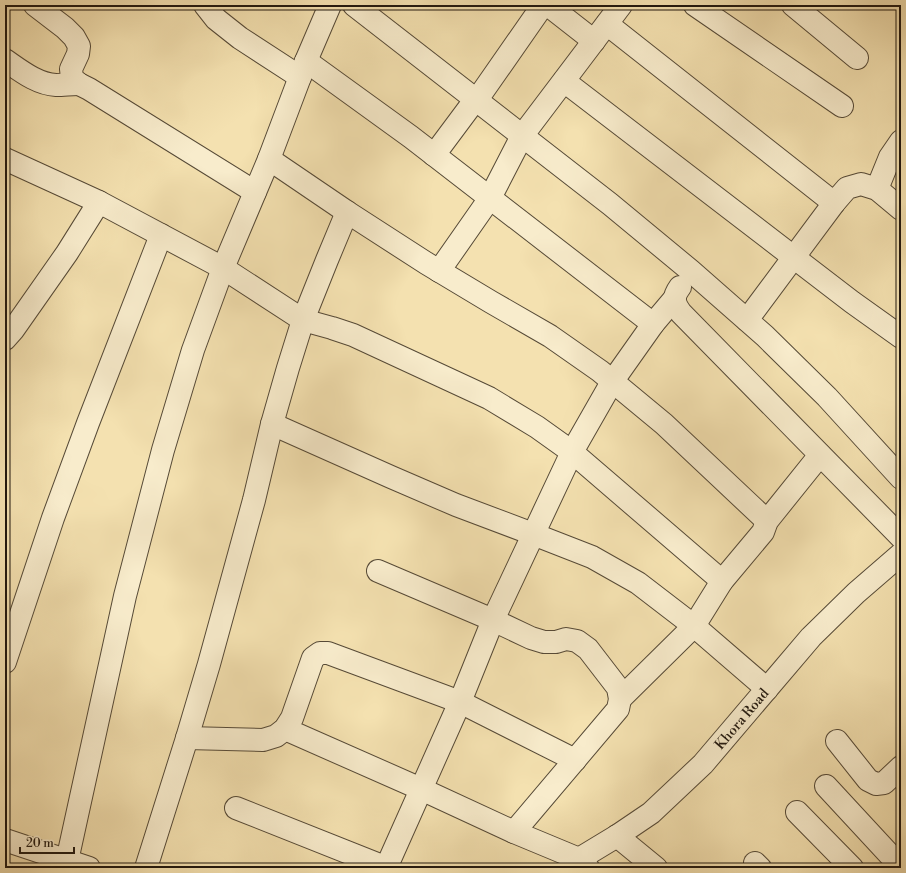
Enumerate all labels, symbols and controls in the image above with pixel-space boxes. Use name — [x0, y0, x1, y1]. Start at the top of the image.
street label: Khora Road — [711, 685, 773, 754]
scale bar — [20, 829, 74, 855]
text: 20 m — [26, 836, 54, 851]

